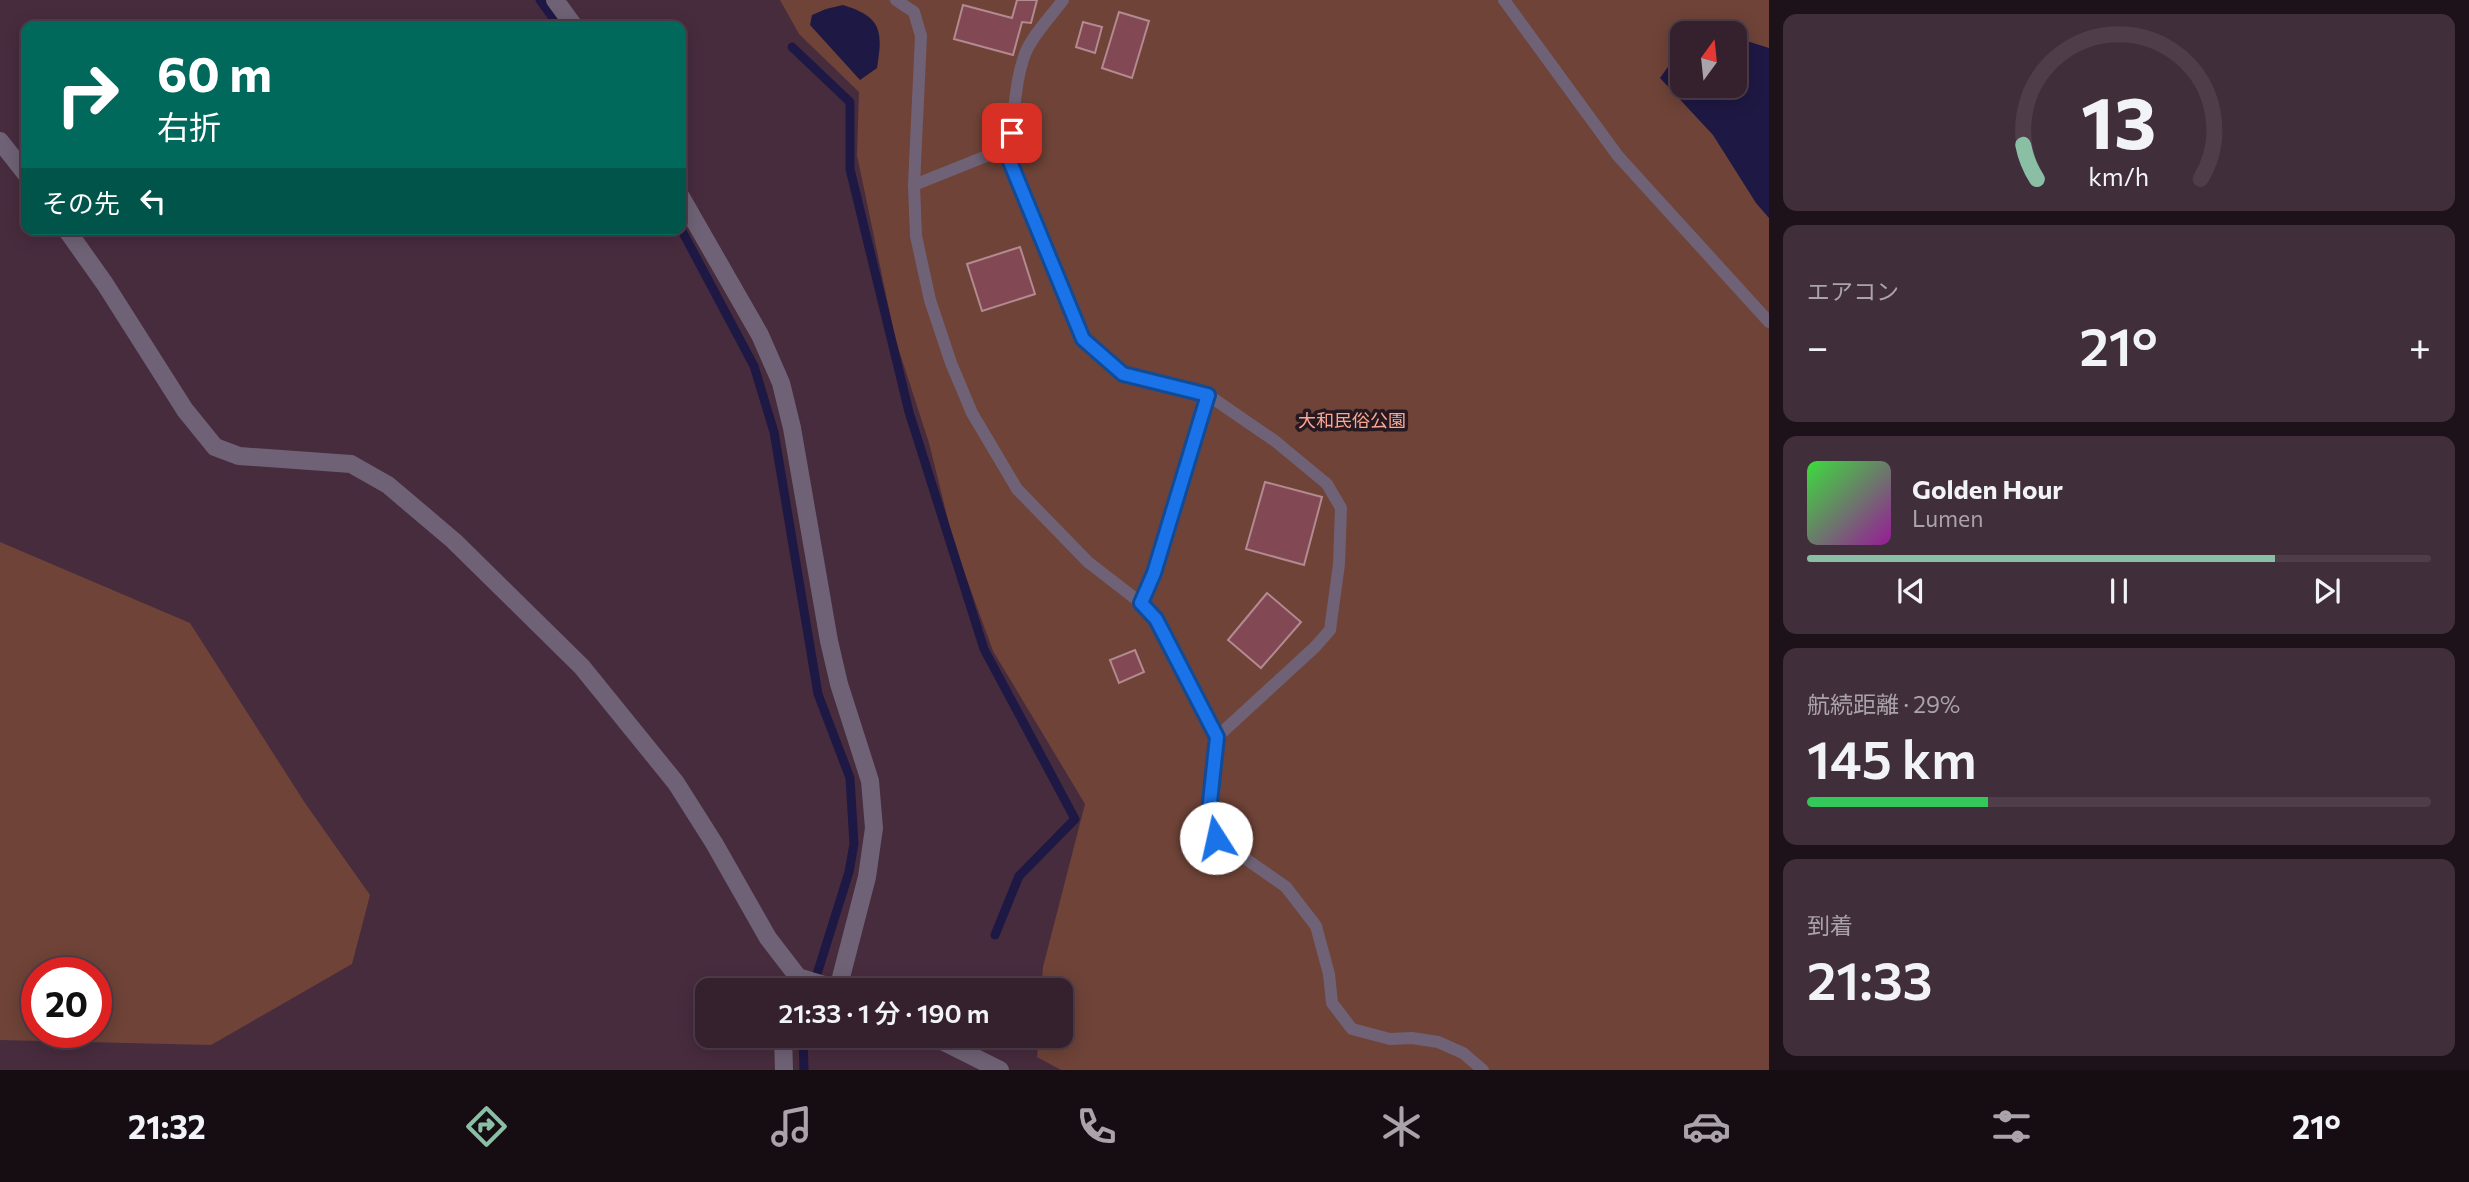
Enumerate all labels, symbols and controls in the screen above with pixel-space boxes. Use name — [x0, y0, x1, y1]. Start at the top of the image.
north arrow — [1670, 21, 1746, 98]
map controls — [1670, 21, 1747, 98]
text: 60 m — [157, 42, 272, 102]
icon: right — [42, 49, 133, 140]
text: 13 — [2081, 75, 2157, 164]
pin — [982, 103, 1042, 163]
text: 右折 — [157, 106, 221, 146]
icon: arrive — [993, 114, 1031, 152]
text: km/h — [2089, 160, 2149, 190]
icon: left — [134, 182, 172, 220]
text: その先 — [42, 187, 120, 218]
text: エアコン — [1807, 277, 1899, 305]
text: 21° — [2079, 313, 2158, 377]
text: − — [1807, 322, 1829, 369]
text: + — [2409, 322, 2431, 369]
park label: 大和民俗公園 — [1298, 409, 1406, 431]
text: Golden Hour — [1912, 473, 2063, 504]
text: Lumen — [1912, 504, 1983, 532]
icon: previous — [1892, 572, 1930, 610]
icon: pause — [2100, 572, 2138, 610]
icon: next — [2308, 572, 2346, 610]
text: 航続距離 · 29% — [1807, 690, 1960, 718]
text: 145 km — [1807, 726, 1977, 790]
position arrow — [1179, 801, 1253, 875]
text: 到着 — [1807, 911, 1853, 939]
text: 21:33 — [1807, 947, 1933, 1011]
speed limit sign: 20 — [21, 957, 112, 1048]
text: 21:33 · 1 分 · 190 m — [779, 997, 989, 1028]
icon: directions — [462, 1102, 511, 1151]
icon: music — [767, 1102, 816, 1151]
icon: phone — [1072, 1102, 1121, 1151]
icon: climate — [1377, 1102, 1426, 1151]
icon: car — [1682, 1102, 1731, 1151]
icon: filters — [1987, 1102, 2036, 1151]
text: 21:32 — [128, 1106, 206, 1146]
text: 21° — [2292, 1106, 2341, 1146]

